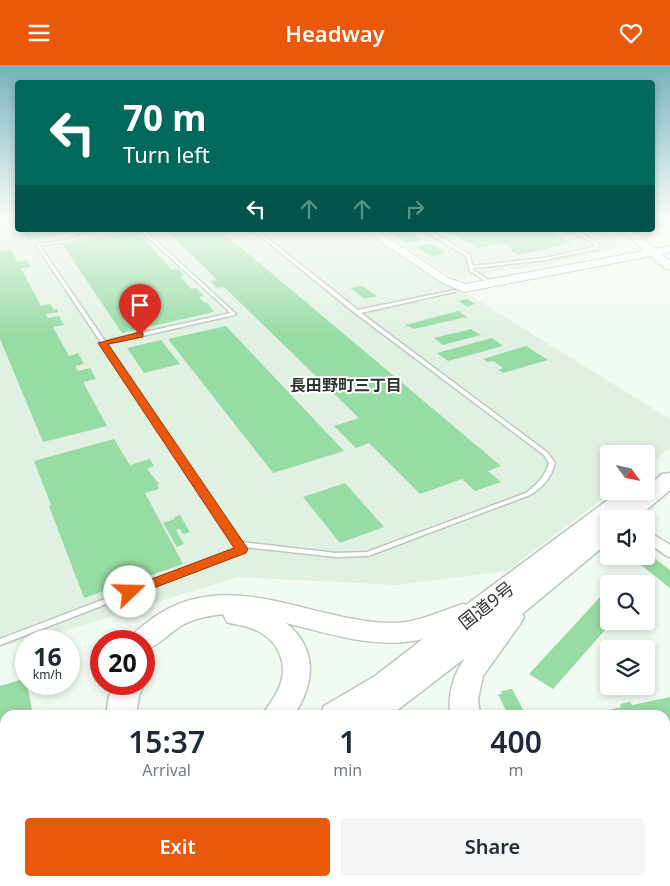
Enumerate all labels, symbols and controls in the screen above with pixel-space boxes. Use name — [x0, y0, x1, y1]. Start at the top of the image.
text: Headway — [285, 18, 385, 48]
icon: menu — [25, 19, 53, 47]
icon: heart — [617, 19, 645, 47]
text: 70 m — [123, 94, 206, 141]
icon: left — [40, 100, 105, 165]
text: Turn left — [123, 139, 210, 169]
icon: left — [242, 195, 270, 223]
icon: ahead — [295, 195, 323, 223]
icon: ahead — [348, 195, 376, 223]
icon: right — [401, 195, 429, 223]
pin — [119, 284, 161, 335]
icon: arrive — [126, 291, 154, 319]
district label: 長田野町三丁目 — [290, 374, 402, 396]
north arrow — [600, 445, 655, 500]
map controls — [600, 445, 655, 695]
button: sound — [600, 510, 655, 565]
position arrow — [103, 565, 155, 617]
button: search — [600, 575, 655, 630]
street label: 国道9号 — [453, 576, 519, 634]
speed limit sign: 20 — [90, 630, 155, 695]
text: 16 — [33, 639, 62, 673]
button: layers — [600, 640, 655, 695]
text: km/h — [33, 666, 62, 683]
text: 15:37 — [128, 721, 205, 762]
text: 1 — [339, 721, 356, 762]
text: 400 — [490, 721, 542, 762]
text: Arrival — [142, 759, 191, 781]
text: min — [333, 759, 362, 781]
text: m — [509, 759, 524, 781]
button: Exit — [25, 818, 330, 876]
button: Share — [340, 818, 645, 876]

